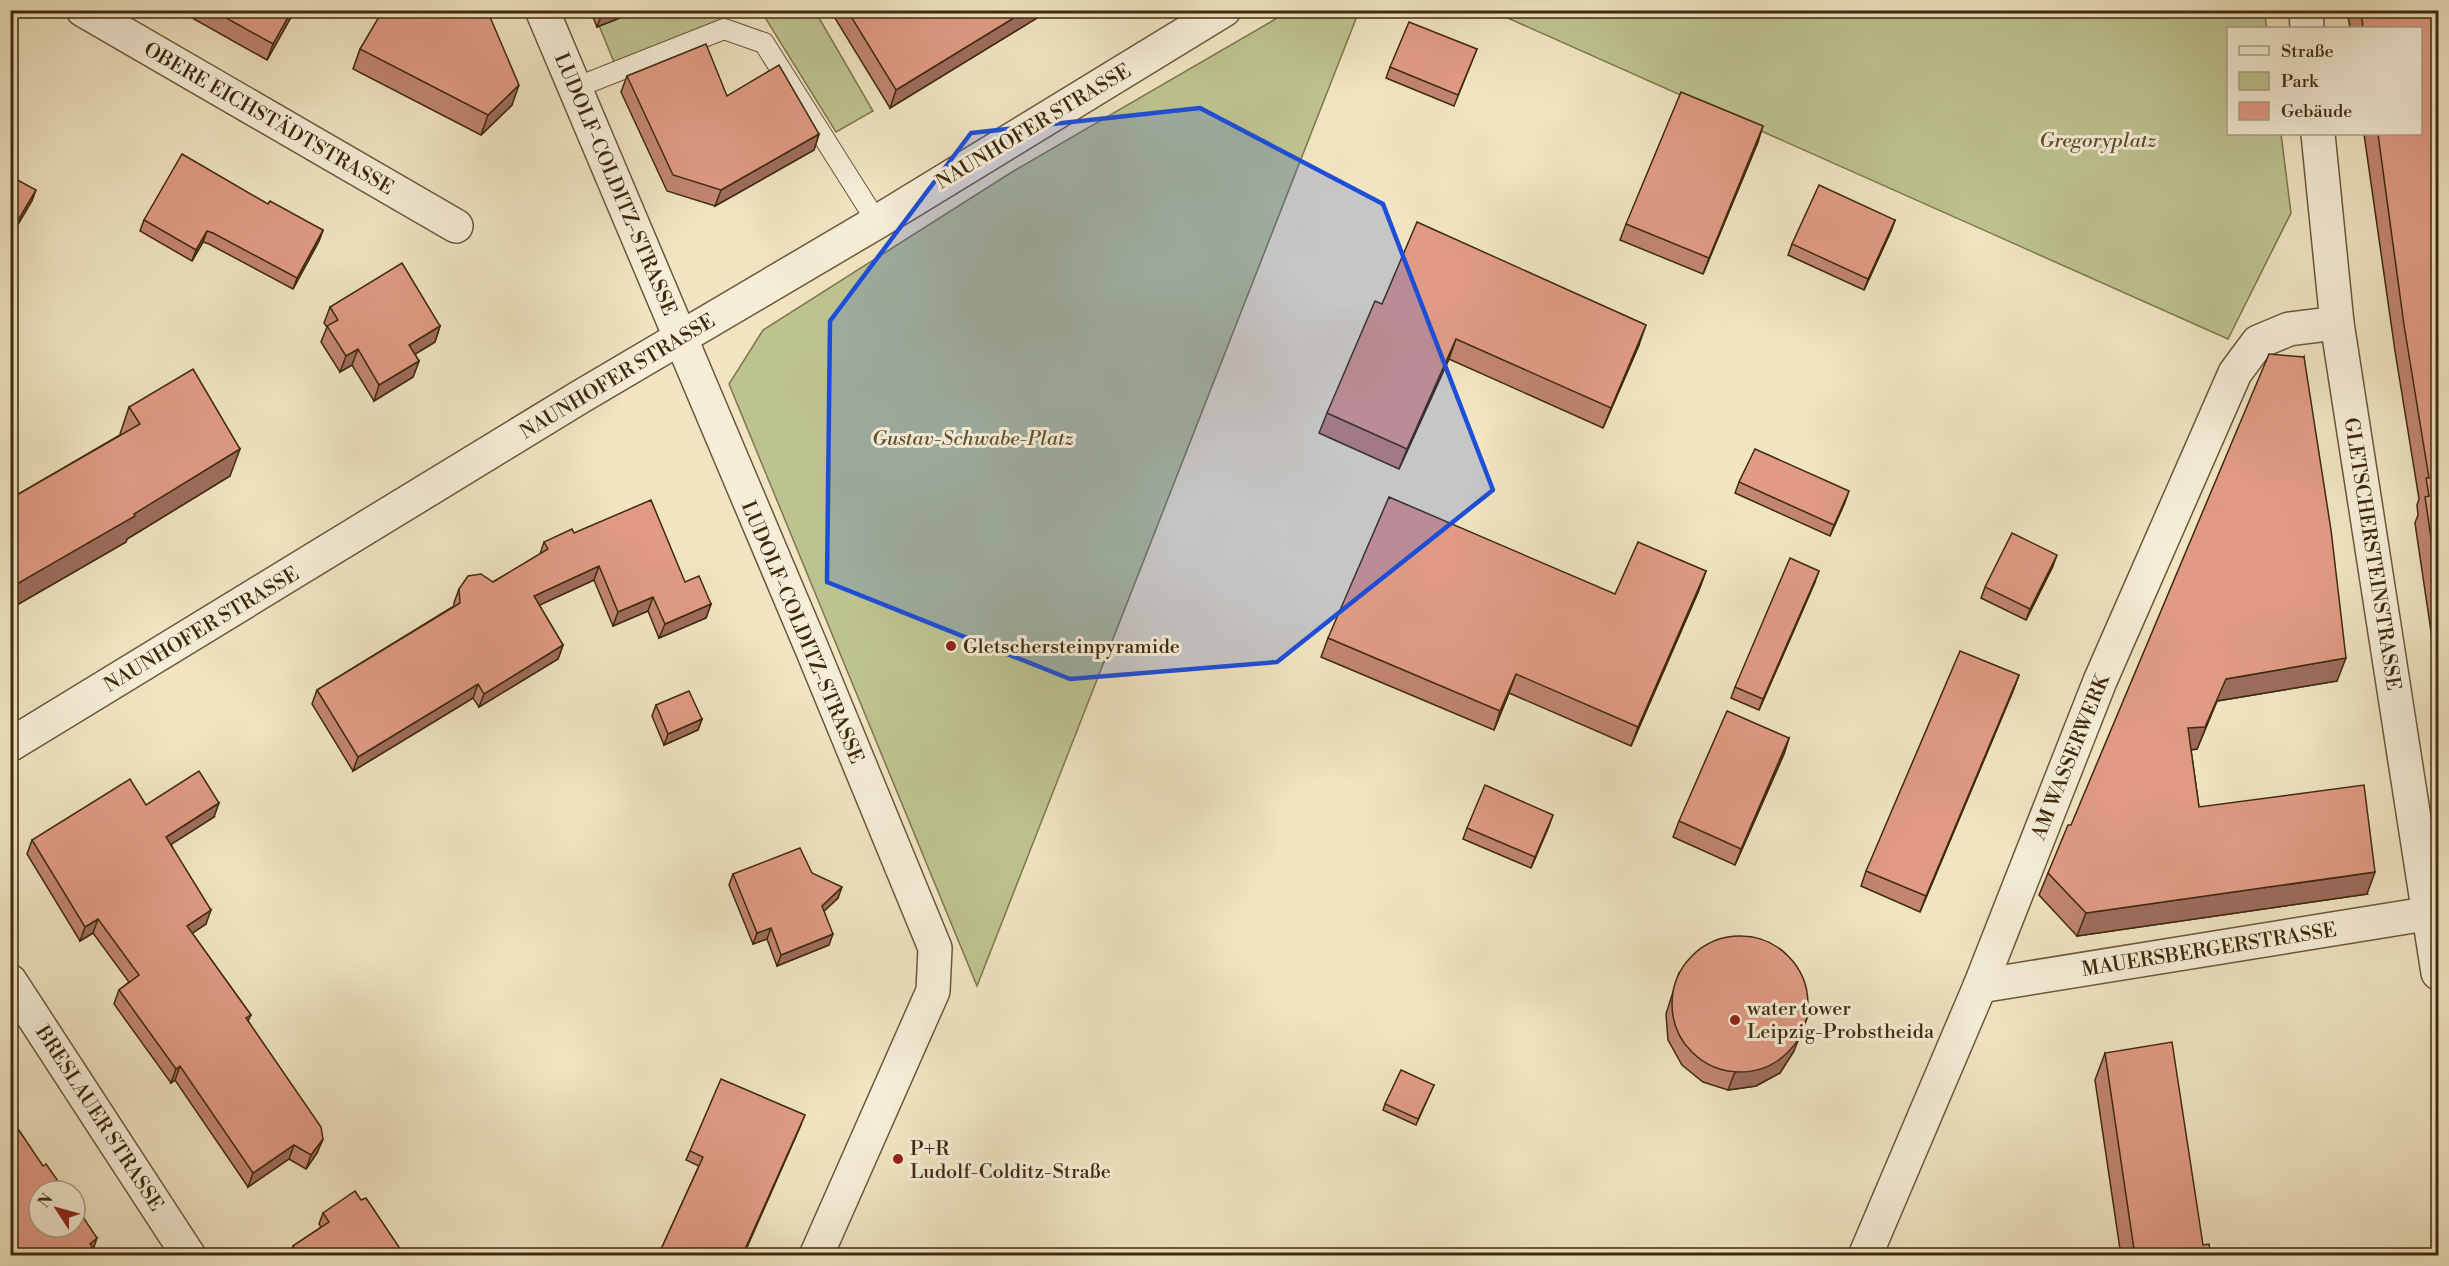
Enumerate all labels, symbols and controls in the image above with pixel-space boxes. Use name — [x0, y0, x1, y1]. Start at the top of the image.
legend — [2227, 27, 2422, 135]
street label: OBERE EICHSTÄDTSTRASSE — [139, 37, 398, 201]
text: Straße — [2281, 40, 2334, 63]
street label: LUDOLF-COLDITZ-STRASSE — [548, 49, 681, 320]
street label: NAUNHOFER STRASSE — [932, 59, 1136, 195]
text: Park — [2281, 70, 2320, 93]
text: Gebäude — [2281, 100, 2352, 123]
park label: Gregoryplatz — [2039, 129, 2157, 154]
street label: NAUNHOFER STRASSE — [516, 309, 720, 445]
street label: GLETSCHERSTEINSTRASSE — [2338, 416, 2405, 692]
park label: Gustav-Schwabe-Platz — [872, 427, 1074, 452]
street label: LUDOLF-COLDITZ-STRASSE — [735, 497, 868, 768]
street label: NAUNHOFER STRASSE — [100, 562, 304, 698]
place label: Gletschersteinpyramide — [963, 635, 1180, 660]
marker: Gletschersteinpyramide — [944, 639, 958, 653]
street label: AM WASSERWERK — [2026, 670, 2116, 845]
street label: MAUERSBERGERSTRASSE — [2080, 918, 2338, 983]
place label: water tower Leipzig-Probstheida — [1746, 997, 1935, 1045]
marker: water tower Leipzig-Probstheida — [1728, 1013, 1742, 1027]
street label: BRESLAUER STRASSE — [29, 1021, 168, 1216]
place label: P+R Ludolf-Colditz-Straße — [910, 1137, 1111, 1185]
marker: P+R Ludolf-Colditz-Straße — [891, 1152, 905, 1166]
north arrow — [27, 1179, 87, 1239]
text: N — [34, 1189, 58, 1212]

